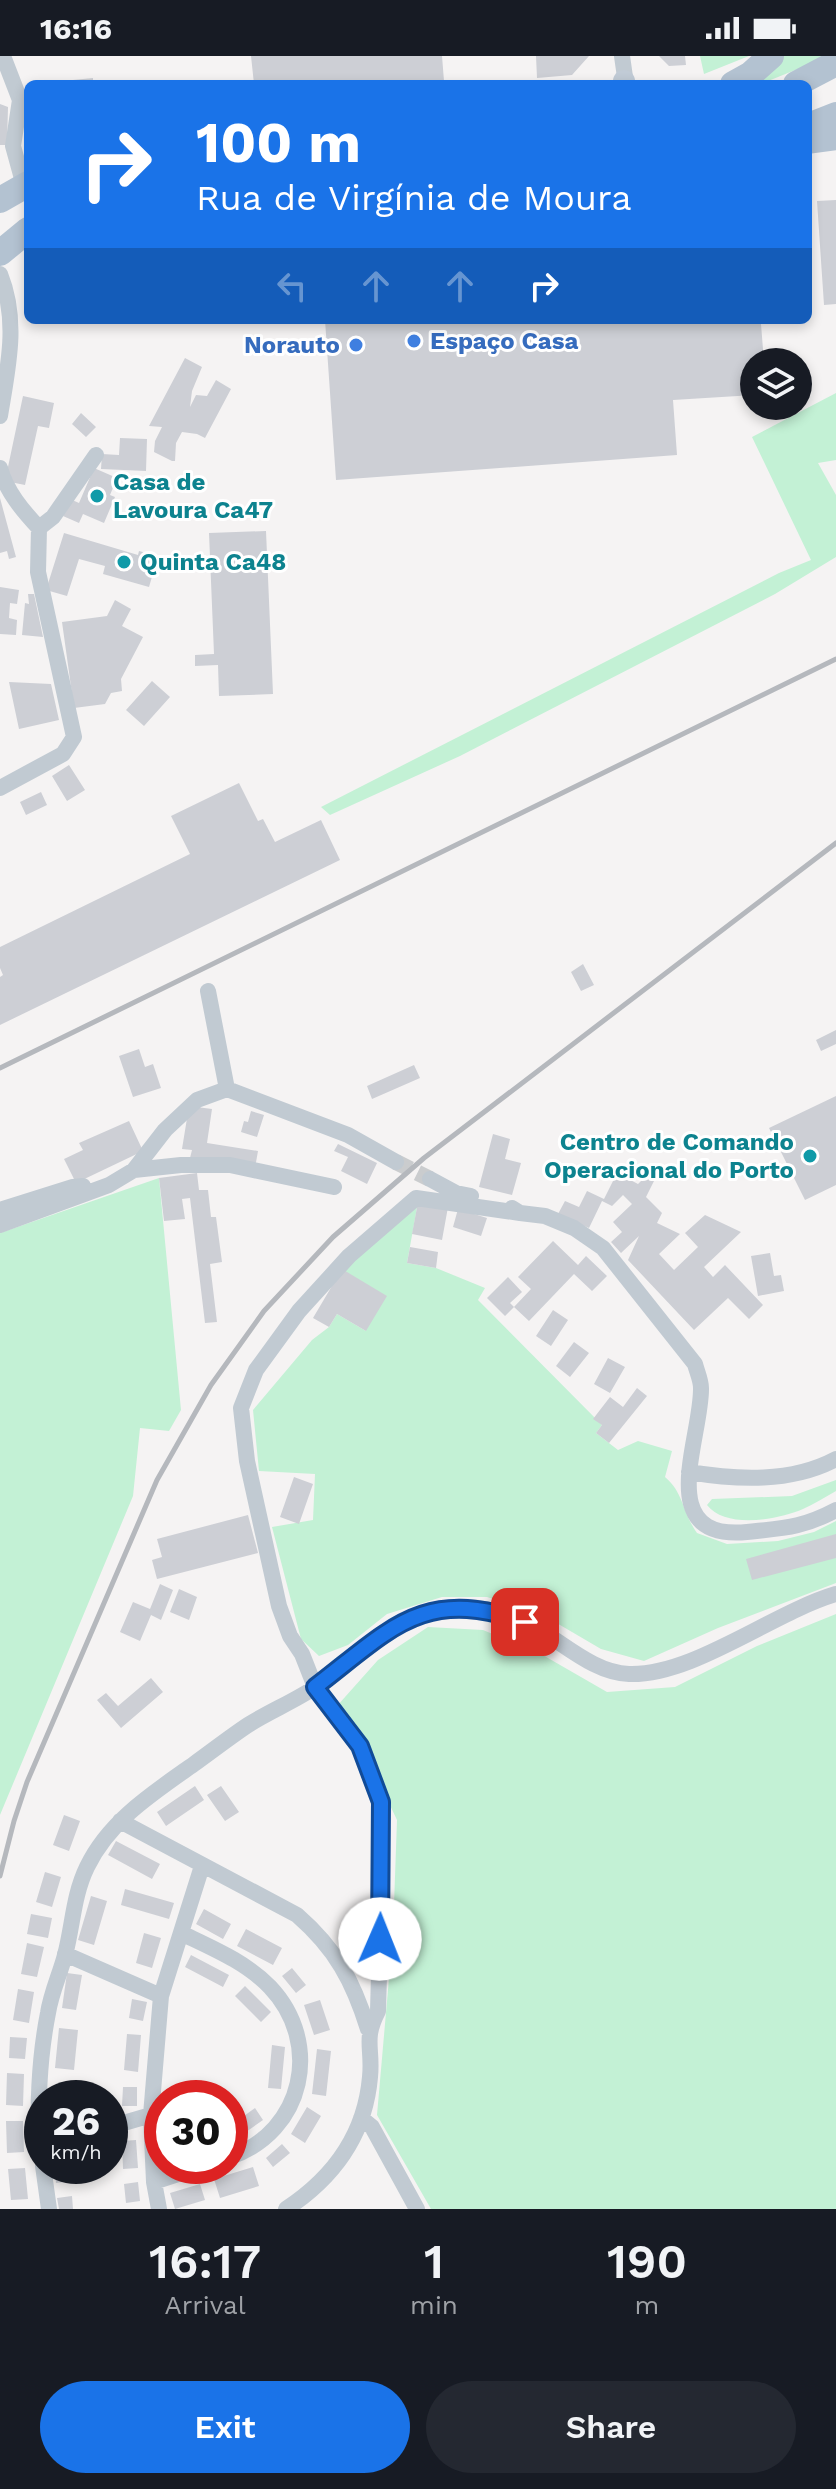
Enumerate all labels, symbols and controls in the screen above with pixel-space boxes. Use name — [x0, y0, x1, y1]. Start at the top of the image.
text: 16:16 — [40, 11, 112, 46]
text: 100 m — [196, 110, 361, 176]
icon: right — [64, 112, 168, 216]
text: Rua de Virgínia de Moura — [196, 177, 632, 219]
icon: left — [270, 264, 314, 308]
icon: ahead — [354, 264, 398, 308]
icon: ahead — [438, 264, 482, 308]
icon: right — [522, 264, 566, 308]
place label: Espaço Casa — [430, 327, 579, 355]
place label: Norauto — [244, 331, 340, 359]
marker: Espaço Casa — [405, 332, 423, 350]
marker: Norauto — [347, 336, 365, 354]
map controls — [740, 348, 812, 420]
button: layers — [740, 348, 812, 420]
place label: Casa de Lavoura Ca47 — [113, 468, 273, 524]
marker: Casa de Lavoura Ca47 — [88, 487, 106, 505]
place label: Quinta Ca48 — [140, 548, 286, 576]
marker: Quinta Ca48 — [115, 553, 133, 571]
place label: Centro de Comando Operacional do Porto — [544, 1128, 794, 1184]
marker: Centro de Comando Operacional do Porto — [801, 1147, 819, 1165]
pin — [491, 1588, 559, 1656]
icon: arrive — [503, 1600, 547, 1644]
position arrow — [338, 1897, 422, 1981]
speed limit sign: 30 — [144, 2080, 248, 2184]
text: 26 — [52, 2098, 100, 2145]
text: km/h — [50, 2140, 102, 2164]
text: 16:17 — [149, 2233, 261, 2290]
text: 1 — [424, 2233, 444, 2290]
text: 190 — [607, 2233, 687, 2290]
text: Arrival — [164, 2290, 246, 2320]
text: min — [410, 2290, 458, 2320]
text: m — [635, 2290, 659, 2320]
button: Exit — [40, 2381, 410, 2473]
button: Share — [426, 2381, 796, 2473]

